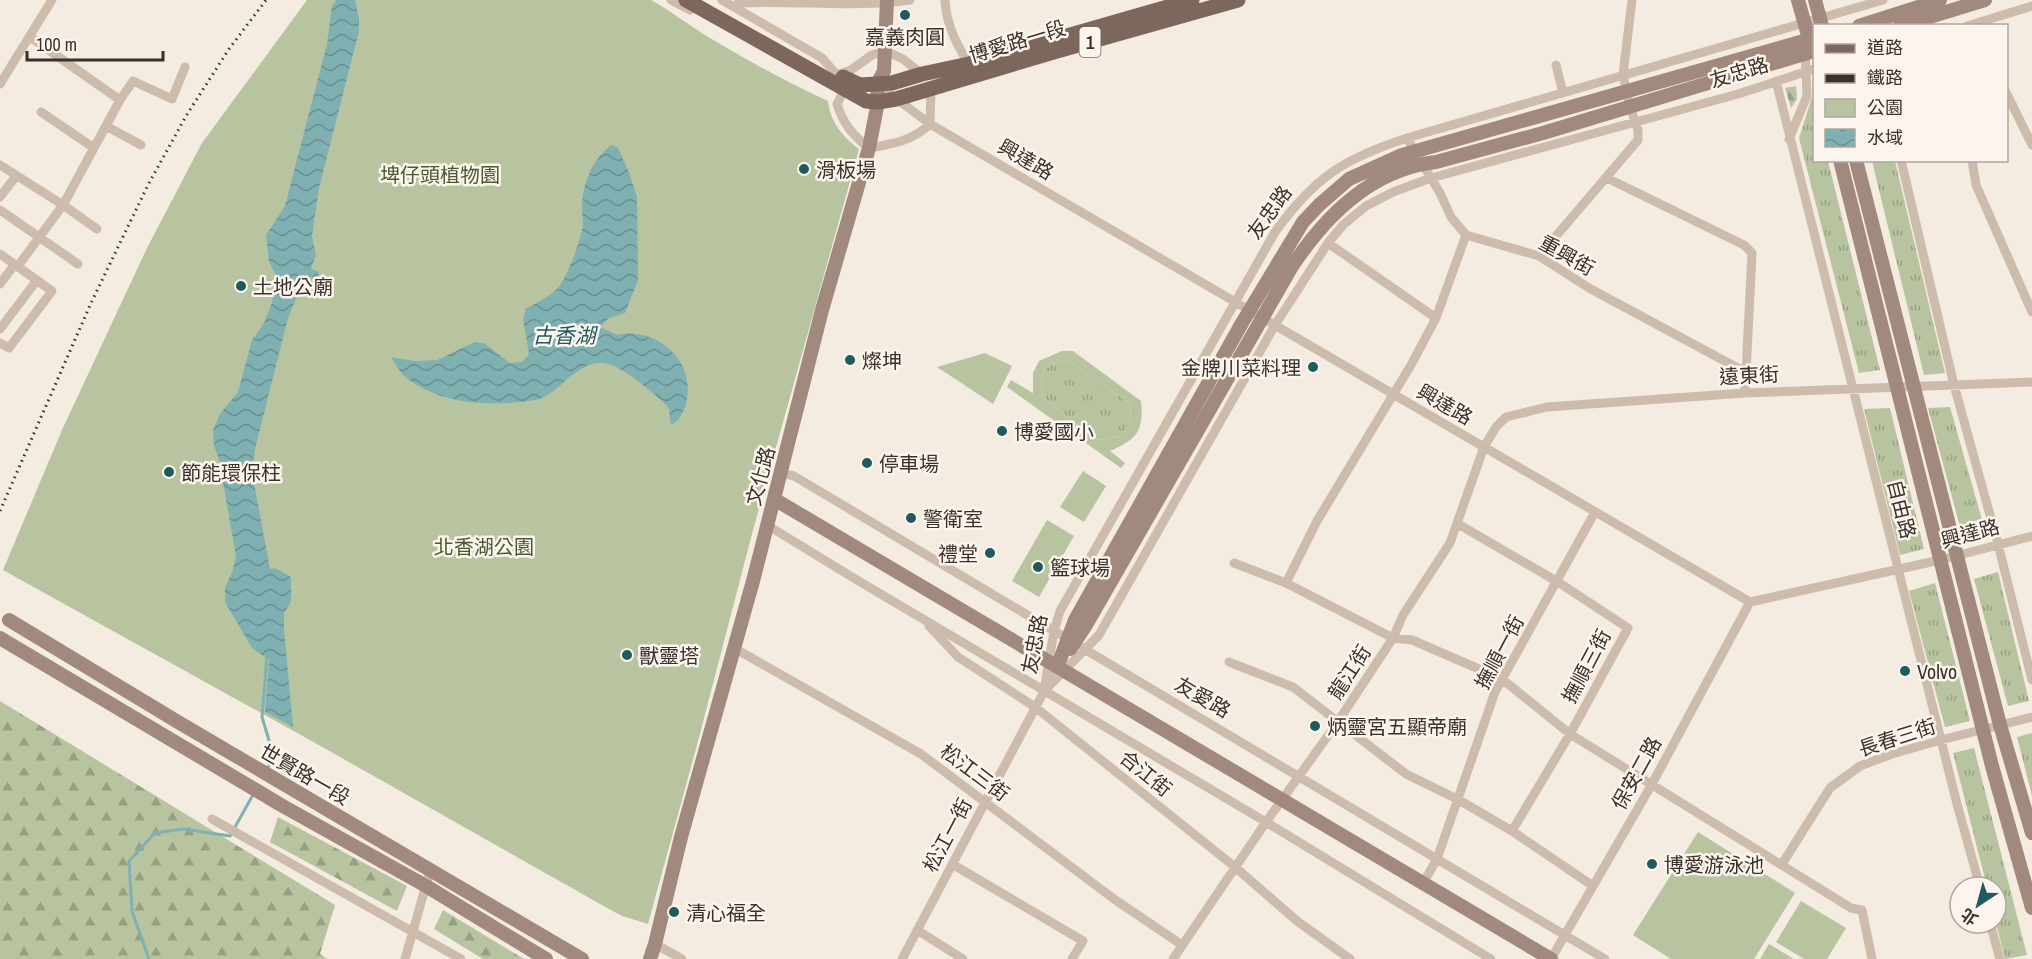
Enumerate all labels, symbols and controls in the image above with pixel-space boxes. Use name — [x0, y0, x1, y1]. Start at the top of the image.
marker: 嘉義肉圓 — [898, 8, 912, 22]
street label: 博愛路一段 — [965, 13, 1069, 69]
place label: 嘉義肉圓 — [865, 23, 945, 50]
scale bar — [27, 24, 164, 62]
legend — [1813, 24, 2008, 162]
road number: 1 — [1080, 27, 1100, 57]
text: 100 m — [36, 32, 77, 57]
text: 道路 — [1867, 35, 1903, 60]
street label: 友忠路 — [1706, 50, 1772, 94]
text: 鐵路 — [1867, 65, 1903, 90]
text: 公園 — [1867, 95, 1903, 120]
text: 水域 — [1867, 125, 1903, 150]
street label: 興達路 — [993, 132, 1059, 186]
place label: 滑板場 — [816, 156, 876, 183]
park label: 埤仔頭植物園 — [380, 161, 500, 188]
marker: 滑板場 — [797, 162, 811, 176]
street label: 友忠路 — [1240, 180, 1298, 244]
street label: 重興街 — [1534, 229, 1600, 281]
place label: 土地公廟 — [253, 273, 333, 300]
marker: 土地公廟 — [234, 279, 248, 293]
water label: 古香湖 — [533, 321, 598, 350]
place label: 燦坤 — [862, 347, 902, 374]
marker: 燦坤 — [843, 353, 857, 367]
place label: 金牌川菜料理 — [1181, 354, 1301, 381]
marker: 金牌川菜料理 — [1306, 360, 1320, 374]
street label: 遠東街 — [1718, 360, 1780, 390]
street label: 興達路 — [1412, 377, 1478, 431]
place label: 博愛國小 — [1014, 418, 1094, 445]
marker: 博愛國小 — [995, 424, 1009, 438]
street label: 文化路 — [739, 444, 781, 508]
place label: 停車場 — [879, 450, 939, 477]
marker: 停車場 — [860, 456, 874, 470]
place label: 節能環保柱 — [181, 459, 281, 486]
marker: 節能環保柱 — [162, 465, 176, 479]
street label: 自由路 — [1882, 477, 1922, 541]
place label: 警衛室 — [923, 505, 983, 532]
marker: 警衛室 — [904, 511, 918, 525]
street label: 興達路 — [1938, 512, 2002, 554]
park label: 北香湖公園 — [434, 533, 534, 560]
place label: 禮堂 — [938, 540, 978, 567]
marker: 禮堂 — [983, 546, 997, 560]
place label: 籃球場 — [1050, 554, 1110, 581]
marker: 籃球場 — [1031, 560, 1045, 574]
street label: 撫順一街 — [1468, 610, 1530, 694]
street label: 友忠路 — [1015, 612, 1053, 676]
street label: 撫順三街 — [1555, 624, 1617, 708]
street label: 龍江街 — [1321, 639, 1377, 705]
place label: 獸靈塔 — [639, 642, 699, 669]
marker: 獸靈塔 — [620, 648, 634, 662]
place label: Volvo — [1917, 658, 1957, 685]
marker: Volvo — [1898, 664, 1912, 678]
street label: 友愛路 — [1170, 670, 1236, 724]
street label: 長春三街 — [1855, 712, 1939, 762]
place label: 炳靈宮五顯帝廟 — [1327, 713, 1467, 740]
marker: 炳靈宮五顯帝廟 — [1308, 719, 1322, 733]
street label: 保安二路 — [1605, 731, 1667, 815]
street label: 世賢路一段 — [255, 737, 355, 811]
street label: 松江三街 — [935, 737, 1015, 807]
street label: 合江街 — [1114, 744, 1178, 802]
street label: 松江一街 — [916, 793, 978, 877]
place label: 博愛游泳池 — [1664, 851, 1764, 878]
marker: 博愛游泳池 — [1645, 857, 1659, 871]
north arrow — [1948, 875, 2008, 935]
place label: 清心福全 — [686, 899, 766, 926]
text: 北 — [1956, 904, 1982, 931]
marker: 清心福全 — [667, 905, 681, 919]

